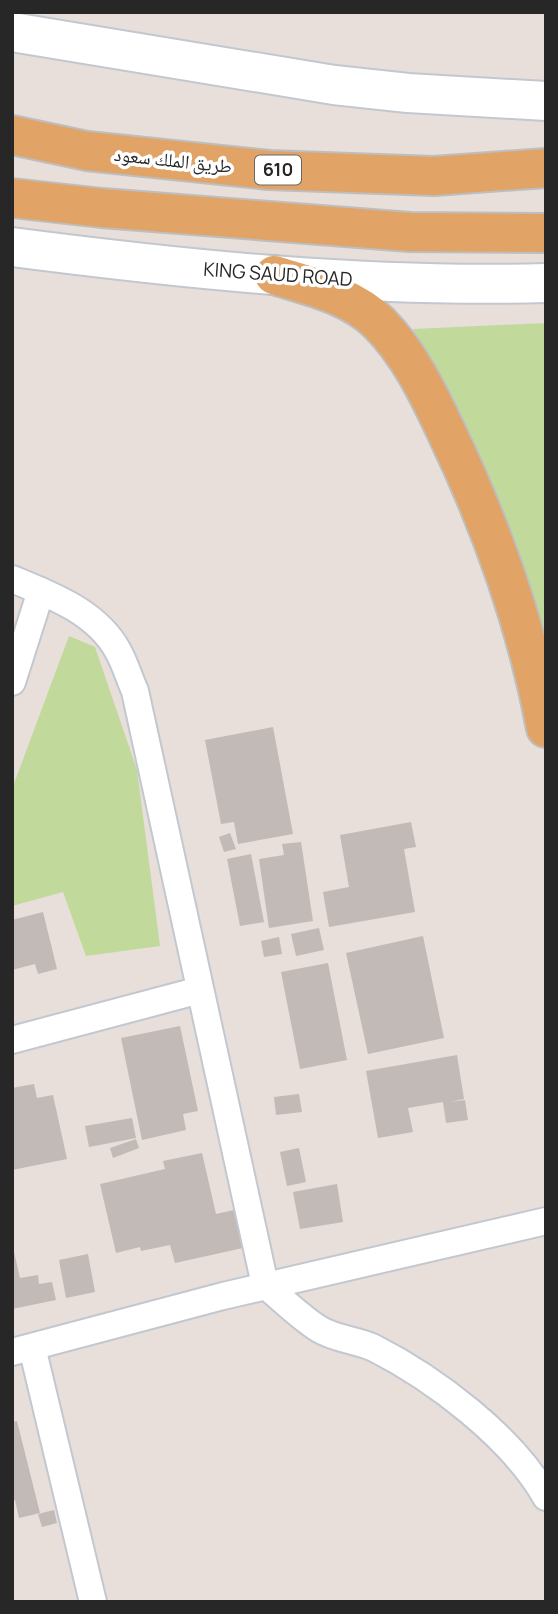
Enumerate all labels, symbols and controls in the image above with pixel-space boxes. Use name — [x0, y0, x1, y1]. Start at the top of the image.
street label: طريق الملك سعود — [113, 141, 233, 179]
road number: 610 — [255, 155, 301, 184]
street label: KING SAUD ROAD — [203, 256, 353, 292]

